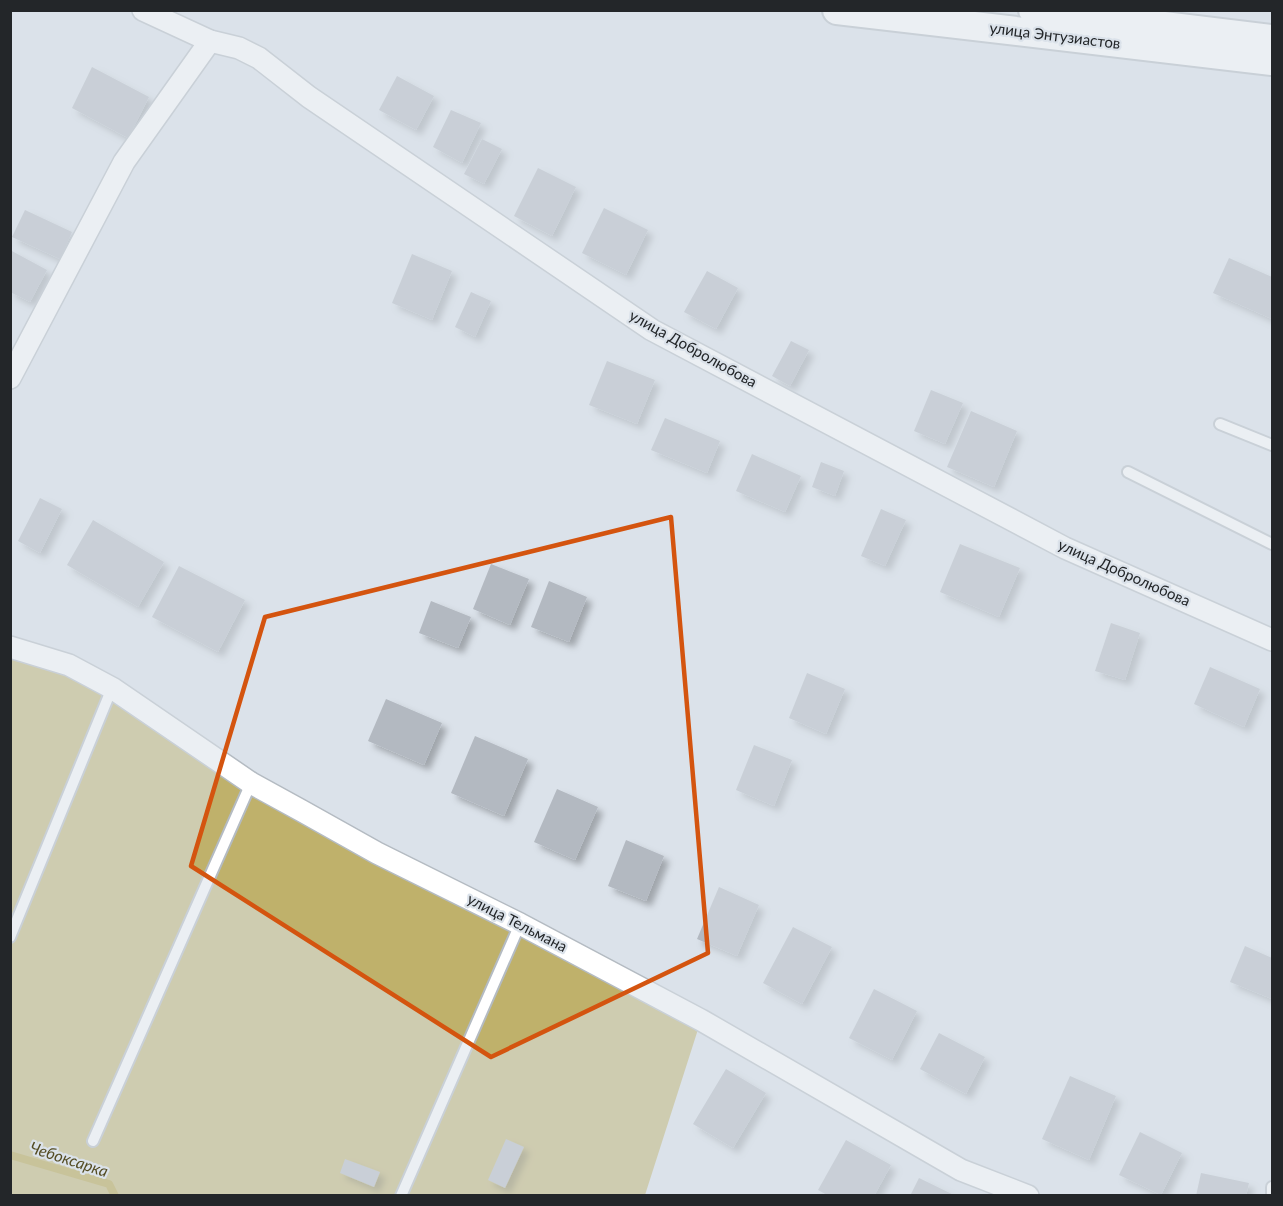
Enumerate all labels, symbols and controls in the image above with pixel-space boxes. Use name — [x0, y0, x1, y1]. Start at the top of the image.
street label: улица Энтузиастов — [989, 18, 1122, 52]
street label: улица Добролюбова — [627, 306, 760, 391]
street label: улица Добролюбова — [1056, 535, 1193, 609]
street label: улица Тельмана — [465, 889, 570, 955]
water label: Чебоксарка — [28, 1137, 111, 1180]

